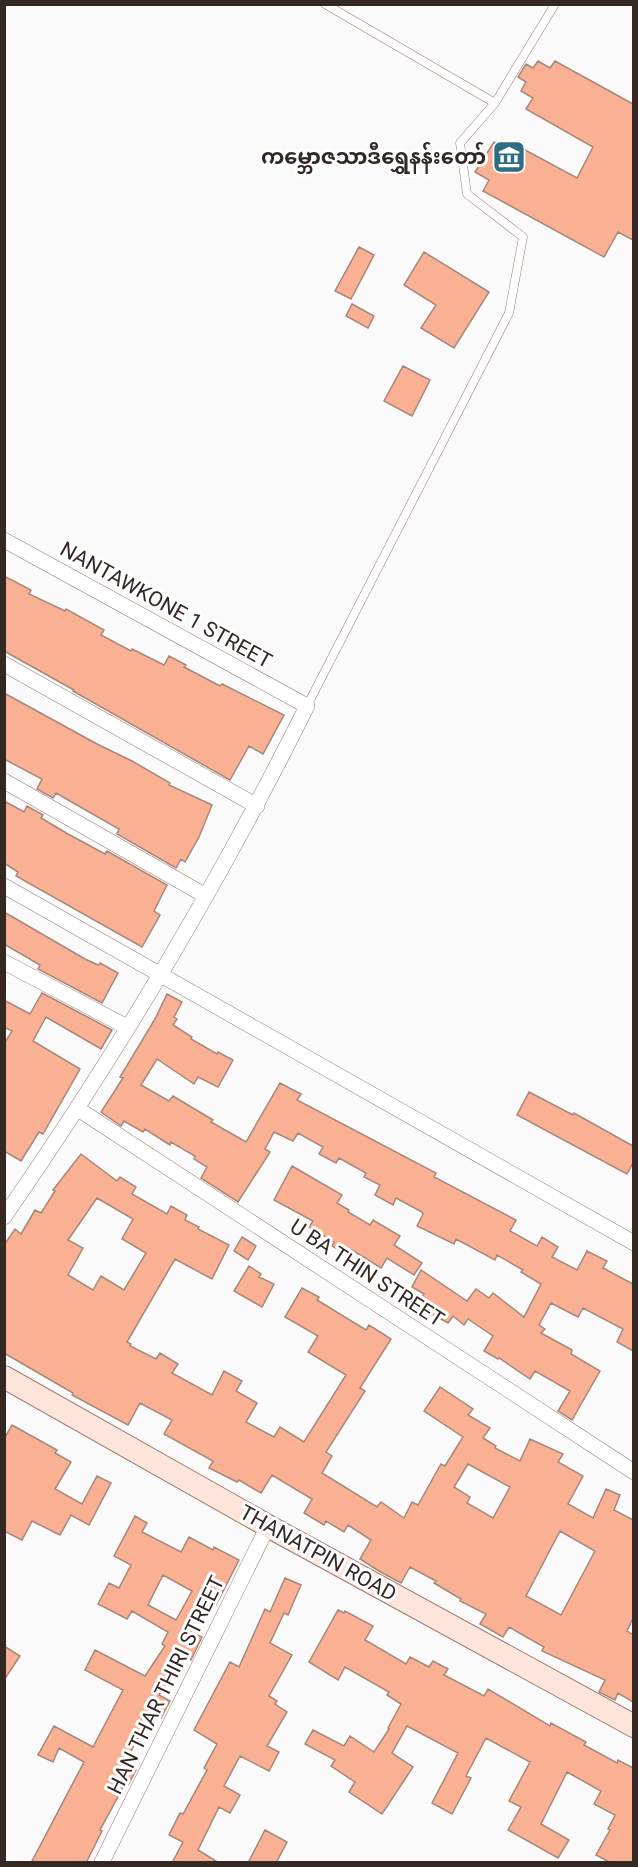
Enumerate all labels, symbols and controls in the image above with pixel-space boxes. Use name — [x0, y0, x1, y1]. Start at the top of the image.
museum icon: ကမ္ဘောဇသာဒီရွှေနန်းတော် — [491, 139, 527, 175]
place label: ကမ္ဘောဇသာဒီရွှေနန်းတော် — [261, 141, 486, 174]
street label: NANTAWKONE 1 STREET — [56, 537, 276, 673]
street label: U BA THIN STREET — [286, 1214, 449, 1332]
street label: THANATPIN ROAD — [236, 1500, 400, 1606]
street label: HAN THAR THIRI STREET — [103, 1572, 229, 1798]

